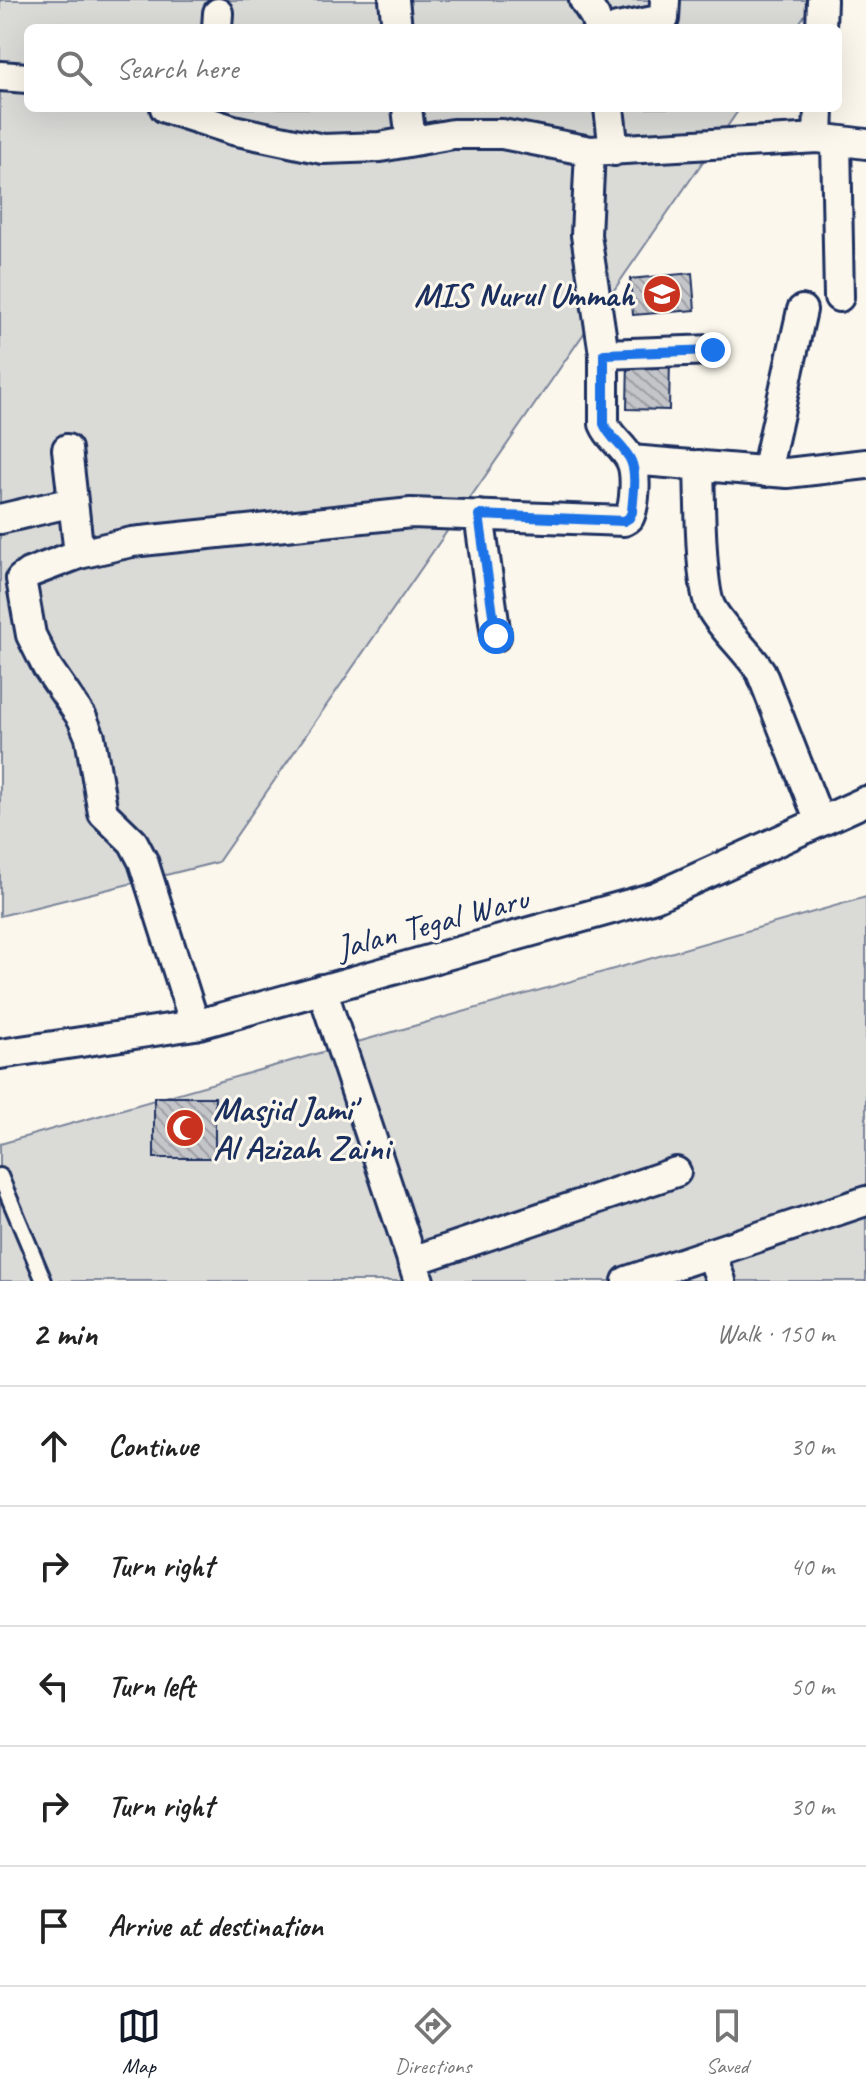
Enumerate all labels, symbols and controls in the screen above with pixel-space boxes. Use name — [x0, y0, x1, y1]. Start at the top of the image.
search box — [24, 24, 842, 112]
icon: search — [52, 46, 96, 90]
text: Search here — [116, 49, 238, 87]
place label: MIS Nurul Ummah — [414, 273, 635, 316]
school or university icon: MIS Nurul Ummah — [641, 273, 683, 315]
route end — [695, 332, 731, 368]
route start — [478, 618, 514, 654]
street label: Jalan Tegal Waru — [330, 876, 535, 969]
place label: Masjid Jami' Al Azizah Zaini — [213, 1087, 394, 1169]
mosque icon: Masjid Jami' Al Azizah Zaini — [164, 1107, 206, 1149]
text: 2 min — [32, 1312, 97, 1355]
text: Walk · 150 m — [717, 1317, 834, 1350]
icon: ahead — [32, 1424, 76, 1468]
text: Continue — [108, 1427, 198, 1465]
text: 30 m — [790, 1430, 834, 1463]
icon: right — [32, 1544, 76, 1588]
text: Turn right — [108, 1547, 213, 1585]
text: 40 m — [790, 1550, 834, 1583]
icon: left — [32, 1664, 76, 1708]
text: Turn left — [108, 1667, 195, 1705]
text: 50 m — [790, 1670, 834, 1703]
icon: right — [32, 1784, 76, 1828]
text: Turn right — [108, 1787, 213, 1825]
text: 30 m — [790, 1790, 834, 1823]
icon: arrive — [32, 1904, 76, 1948]
text: Arrive at destination — [108, 1907, 323, 1945]
tab: Map — [117, 2004, 161, 2080]
tab: Directions — [395, 2004, 471, 2080]
tab: Saved — [705, 2004, 749, 2080]

